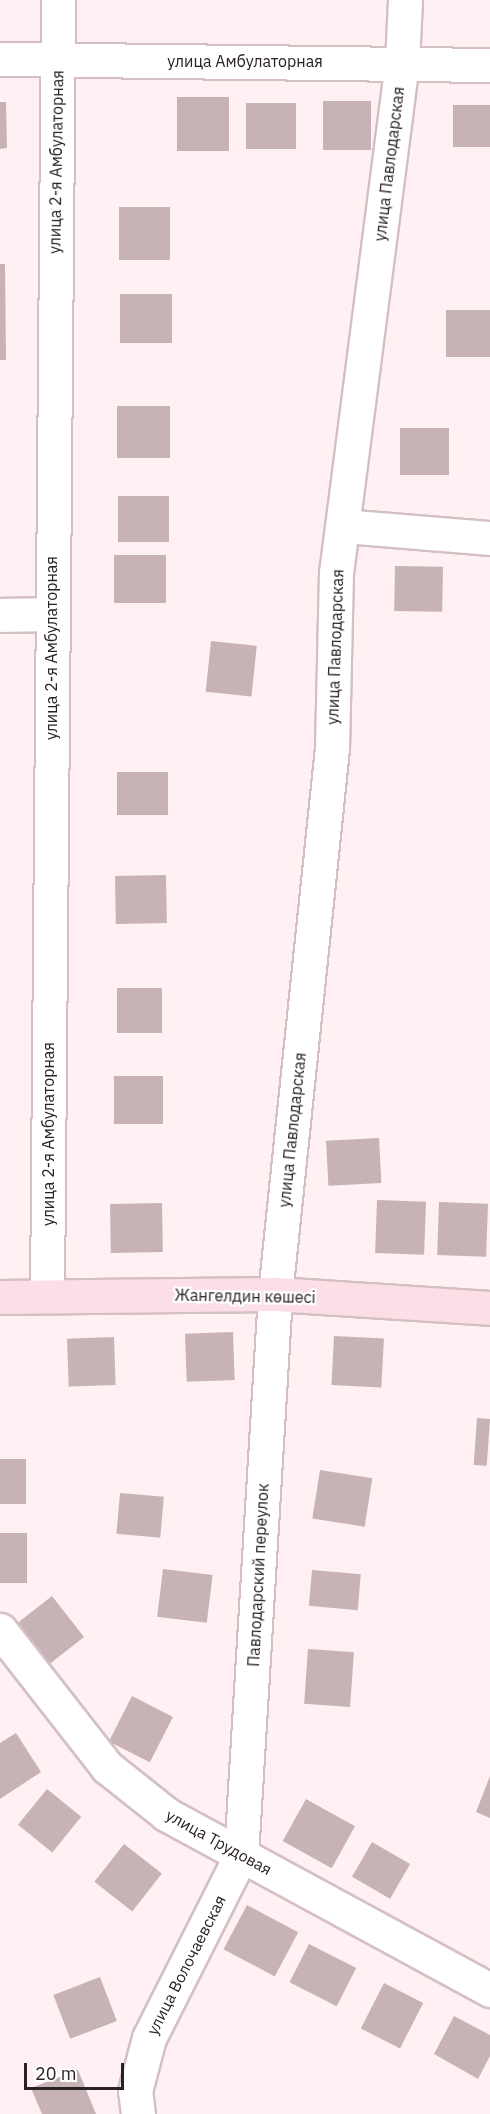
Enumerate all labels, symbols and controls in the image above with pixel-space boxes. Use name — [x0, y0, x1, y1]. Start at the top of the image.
street label: улица Амбулаторная — [167, 51, 323, 71]
street label: улица 2-я Амбулаторная — [45, 70, 67, 254]
street label: улица Павлодарская — [370, 86, 408, 242]
street label: улица 2-я Амбулаторная — [41, 556, 61, 740]
street label: улица Павлодарская — [323, 569, 347, 725]
street label: улица 2-я Амбулаторная — [38, 1042, 58, 1226]
street label: улица Павлодарская — [274, 1052, 310, 1208]
street label: Жангелдин көшесі — [174, 1285, 316, 1307]
street label: Павлодарский переулок — [244, 1483, 272, 1667]
street label: улица Трудовая — [163, 1805, 275, 1879]
street label: улица Волочаевская — [142, 1892, 230, 2038]
scale bar — [27, 2051, 128, 2089]
text: 20 m — [35, 2062, 77, 2085]

